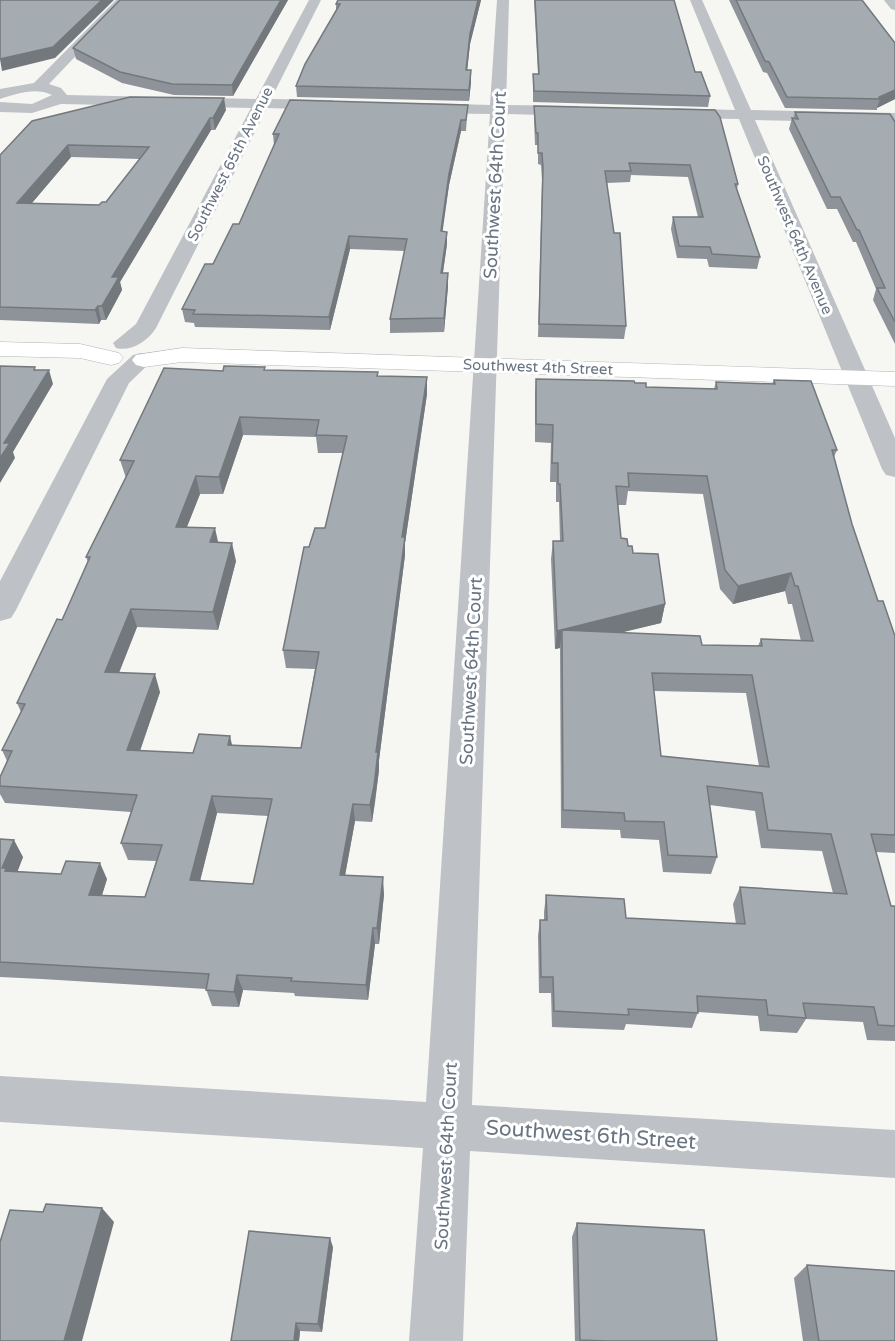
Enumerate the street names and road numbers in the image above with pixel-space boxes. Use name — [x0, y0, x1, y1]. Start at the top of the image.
street label: Southwest 65th Avenue — [183, 84, 277, 244]
street label: Southwest 64th Court — [479, 90, 511, 280]
street label: Southwest 64th Avenue — [753, 153, 837, 317]
street label: Southwest 4th Street — [463, 355, 614, 379]
street label: Southwest 64th Court — [455, 576, 487, 766]
street label: Southwest 64th Court — [430, 1061, 462, 1251]
street label: Southwest 6th Street — [485, 1115, 697, 1155]

